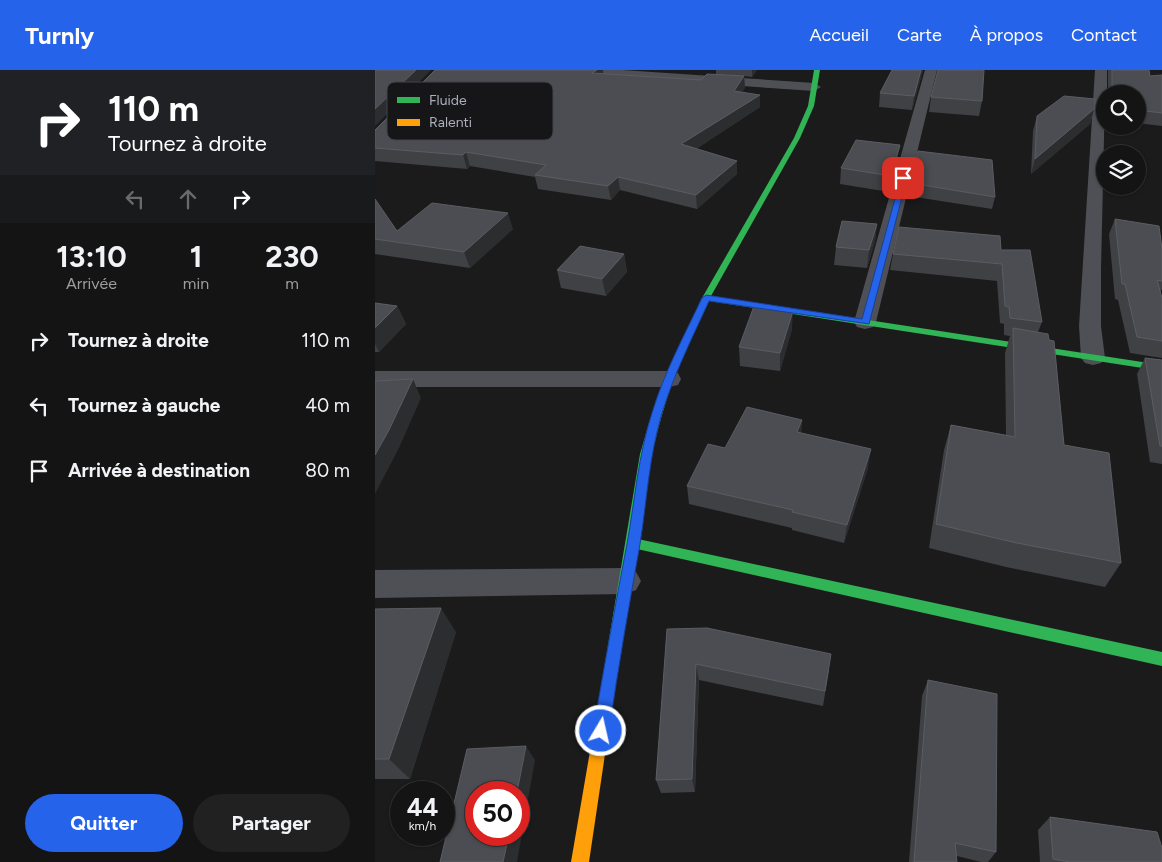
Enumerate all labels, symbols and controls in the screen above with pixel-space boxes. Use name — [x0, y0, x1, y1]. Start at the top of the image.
text: Turnly — [25, 21, 94, 50]
text: Accueil — [809, 24, 869, 46]
text: Carte — [897, 24, 942, 46]
text: À propos — [970, 24, 1043, 46]
text: Contact — [1071, 24, 1137, 46]
legend — [387, 82, 553, 140]
map controls — [1096, 85, 1146, 195]
button: search — [1096, 85, 1146, 135]
text: 110 m — [108, 88, 199, 130]
icon: right — [25, 90, 90, 155]
text: Fluide — [429, 92, 467, 109]
text: Ralenti — [429, 114, 472, 131]
text: Tournez à droite — [108, 130, 267, 157]
button: layers — [1096, 145, 1146, 195]
pin — [882, 157, 924, 199]
icon: arrive — [889, 164, 917, 192]
icon: left — [121, 185, 149, 213]
icon: ahead — [174, 185, 202, 213]
icon: right — [227, 185, 255, 213]
text: 13:10 — [56, 238, 127, 275]
text: 1 — [190, 238, 202, 275]
text: 230 — [265, 238, 319, 275]
text: Arrivée — [66, 274, 117, 293]
text: min — [183, 274, 209, 293]
text: m — [285, 274, 299, 293]
icon: right — [25, 327, 53, 355]
text: Tournez à droite — [68, 329, 209, 352]
text: 110 m — [301, 329, 350, 352]
icon: left — [25, 392, 53, 420]
text: Tournez à gauche — [68, 394, 220, 417]
text: 40 m — [305, 394, 350, 417]
icon: arrive — [25, 457, 53, 485]
text: Arrivée à destination — [68, 459, 250, 482]
text: 80 m — [305, 459, 350, 482]
position arrow — [574, 704, 626, 756]
speed limit sign: 50 — [465, 781, 530, 846]
text: 44 — [407, 792, 438, 822]
button: Quitter — [25, 794, 183, 852]
button: Partager — [193, 794, 350, 852]
text: km/h — [409, 819, 436, 833]

